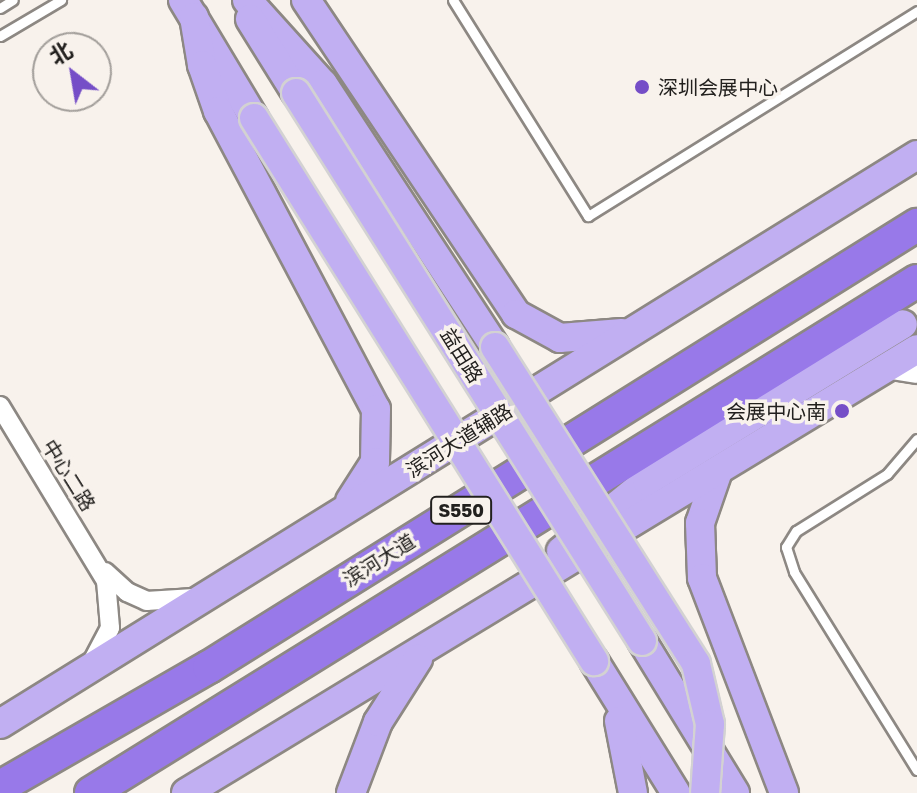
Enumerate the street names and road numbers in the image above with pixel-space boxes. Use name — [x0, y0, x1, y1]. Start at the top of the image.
street label: 益田路 — [436, 323, 488, 387]
street label: 滨河大道辅路 — [402, 398, 516, 482]
street label: 中心二路 — [38, 435, 100, 515]
road number: S550 — [429, 496, 493, 524]
street label: 滨河大道 — [339, 529, 419, 591]

